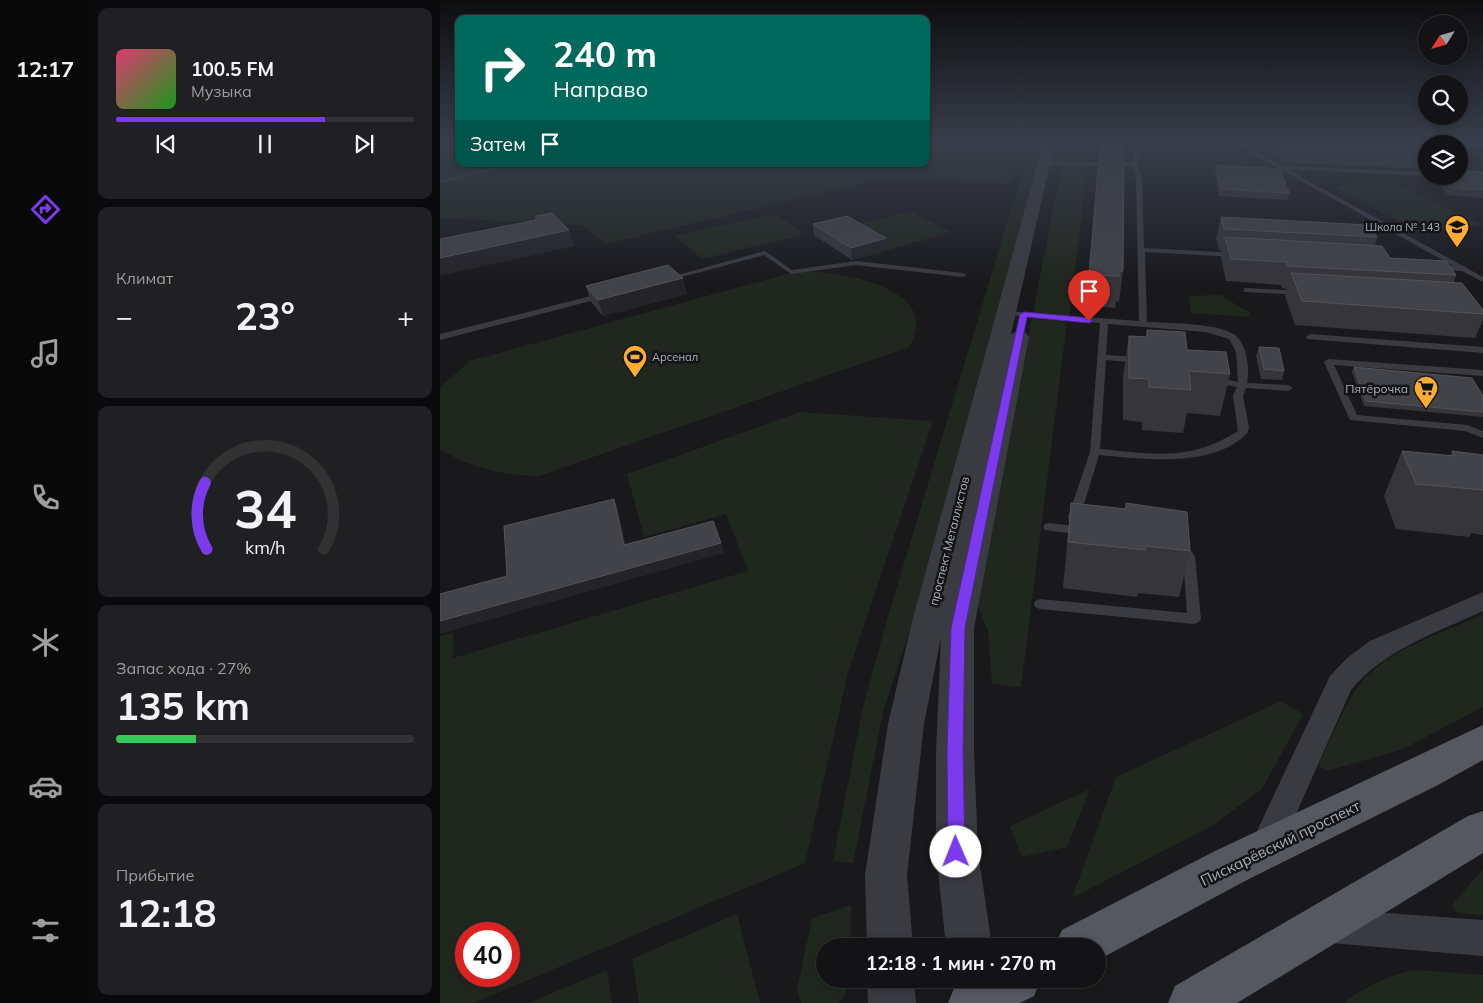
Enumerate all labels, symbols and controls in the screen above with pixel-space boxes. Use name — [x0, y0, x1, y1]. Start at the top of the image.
north arrow — [1418, 15, 1468, 65]
map controls — [1418, 15, 1468, 185]
text: 240 m — [553, 32, 657, 76]
icon: right — [470, 35, 535, 100]
text: 12:17 — [16, 55, 74, 83]
text: 100.5 FM — [191, 57, 274, 81]
text: Направо — [553, 75, 648, 103]
button: search — [1418, 75, 1468, 125]
text: Музыка — [191, 81, 252, 101]
icon: previous — [152, 130, 180, 158]
icon: pause — [251, 130, 279, 158]
icon: next — [350, 130, 378, 158]
icon: arrive — [536, 130, 564, 158]
text: Затем — [470, 132, 526, 156]
button: layers — [1418, 135, 1468, 185]
icon: directions — [28, 192, 63, 227]
school or university icon: Школа № 143 — [1444, 214, 1470, 248]
place label: Школа № 143 — [1365, 220, 1440, 234]
text: Климат — [116, 268, 173, 288]
pin — [1068, 270, 1110, 321]
icon: arrive — [1075, 277, 1103, 305]
text: 23° — [235, 292, 295, 340]
text: − — [116, 299, 133, 334]
text: + — [397, 299, 414, 334]
icon: music — [28, 336, 63, 371]
sports icon: Арсенал — [622, 344, 648, 378]
place label: Арсенал — [652, 350, 698, 364]
supermarket icon: Пятёрочка — [1413, 375, 1439, 409]
place label: Пятёрочка — [1345, 381, 1408, 396]
street label: проспект Металлистов — [926, 475, 972, 607]
text: 34 — [234, 476, 296, 541]
icon: phone — [28, 480, 63, 515]
text: km/h — [245, 536, 285, 558]
icon: climate — [28, 625, 63, 660]
text: Запас хода · 27% — [116, 658, 251, 678]
text: 135 km — [116, 682, 250, 730]
icon: car — [28, 769, 63, 804]
street label: Пискарёвский проспект — [1197, 796, 1363, 890]
position arrow — [929, 825, 981, 877]
text: Прибытие — [116, 865, 194, 885]
text: 12:18 — [116, 889, 217, 937]
icon: filters — [28, 913, 63, 948]
speed limit sign: 40 — [455, 922, 520, 987]
text: 12:18 · 1 мин · 270 m — [866, 951, 1056, 975]

